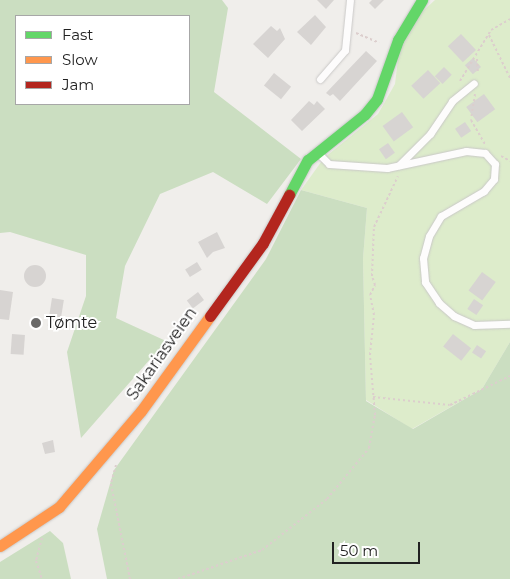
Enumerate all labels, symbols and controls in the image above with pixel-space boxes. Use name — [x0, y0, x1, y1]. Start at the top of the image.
legend — [15, 15, 190, 105]
text: Fast — [62, 25, 93, 44]
text: Slow — [62, 50, 98, 69]
text: Jam — [62, 75, 94, 94]
street label: Sakariasveien — [123, 304, 201, 404]
place label: Tømte — [46, 313, 97, 333]
marker: Tømte — [30, 317, 42, 329]
scale bar — [335, 532, 422, 564]
text: 50 m — [340, 541, 378, 560]

